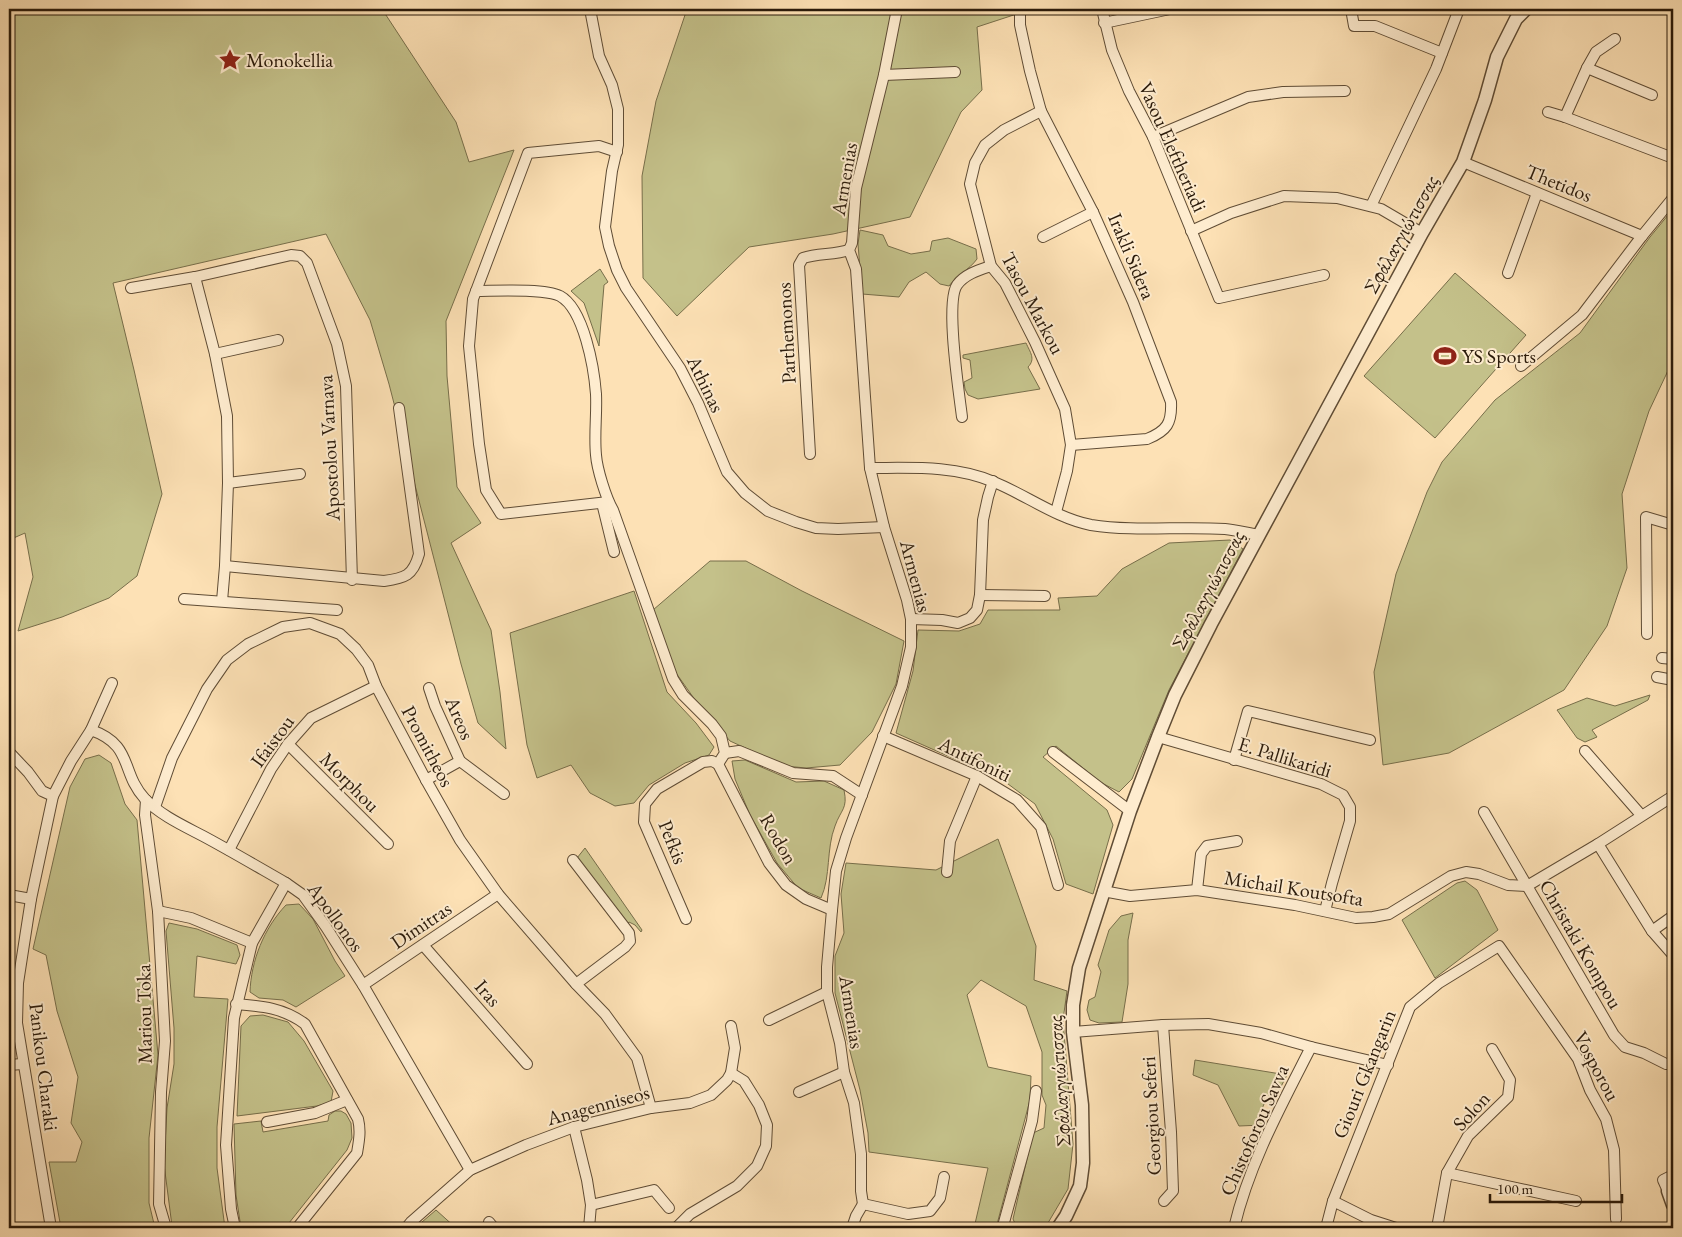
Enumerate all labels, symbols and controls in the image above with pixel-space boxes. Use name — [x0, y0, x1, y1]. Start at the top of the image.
place icon: Monokellia — [217, 47, 243, 73]
place label: Monokellia — [246, 47, 333, 73]
street label: Vasou Eleftheriadi — [1133, 78, 1213, 216]
street label: Armenias — [825, 140, 863, 219]
street label: Thetidos — [1522, 158, 1596, 208]
street label: Σφάλαγγιώτισσας — [1358, 170, 1444, 298]
street label: Irakli Sidera — [1102, 209, 1162, 303]
street label: Tasou Markou — [995, 247, 1071, 359]
street label: Parthemonos — [770, 282, 802, 384]
sports icon: YS Sports — [1432, 343, 1458, 369]
place label: YS Sports — [1462, 343, 1536, 369]
street label: Athinas — [681, 350, 731, 417]
street label: Apostolou Varnava — [312, 374, 346, 523]
street label: Σφάλαγγιώτισσας — [1166, 526, 1250, 654]
street label: Armenias — [894, 536, 938, 615]
street label: Areos — [439, 692, 481, 744]
street label: Promitheos — [396, 701, 460, 791]
street label: Ifaistou — [244, 709, 300, 772]
street label: Antifoniti — [933, 730, 1016, 788]
street label: E. Pallikaridi — [1235, 730, 1335, 784]
street label: Morphou — [314, 746, 386, 818]
street label: Rodon — [754, 809, 804, 870]
street label: Pefkis — [653, 816, 693, 868]
street label: Michail Koutsofta — [1223, 864, 1365, 912]
street label: Christaki Kompou — [1533, 875, 1629, 1014]
street label: Apollonos — [301, 876, 370, 957]
street label: Dimitras — [386, 895, 456, 955]
street label: Mariou Toka — [130, 964, 158, 1064]
street label: Armenias — [833, 973, 871, 1050]
street label: Iras — [469, 974, 507, 1012]
street label: Panikou Charaki — [23, 1002, 65, 1133]
street label: Giouri Gkangarin — [1326, 1005, 1402, 1142]
street label: Σφάλαγγιώτισσας — [1041, 1014, 1077, 1147]
street label: Vosporou — [1568, 1027, 1626, 1106]
street label: Georgiou Seferi — [1135, 1056, 1167, 1176]
street label: Chistoforou Savva — [1213, 1060, 1295, 1200]
street label: Anagenniseos — [543, 1079, 652, 1131]
street label: Solon — [1447, 1086, 1496, 1136]
scale bar — [1490, 1172, 1622, 1204]
text: 100 m — [1497, 1179, 1534, 1198]

